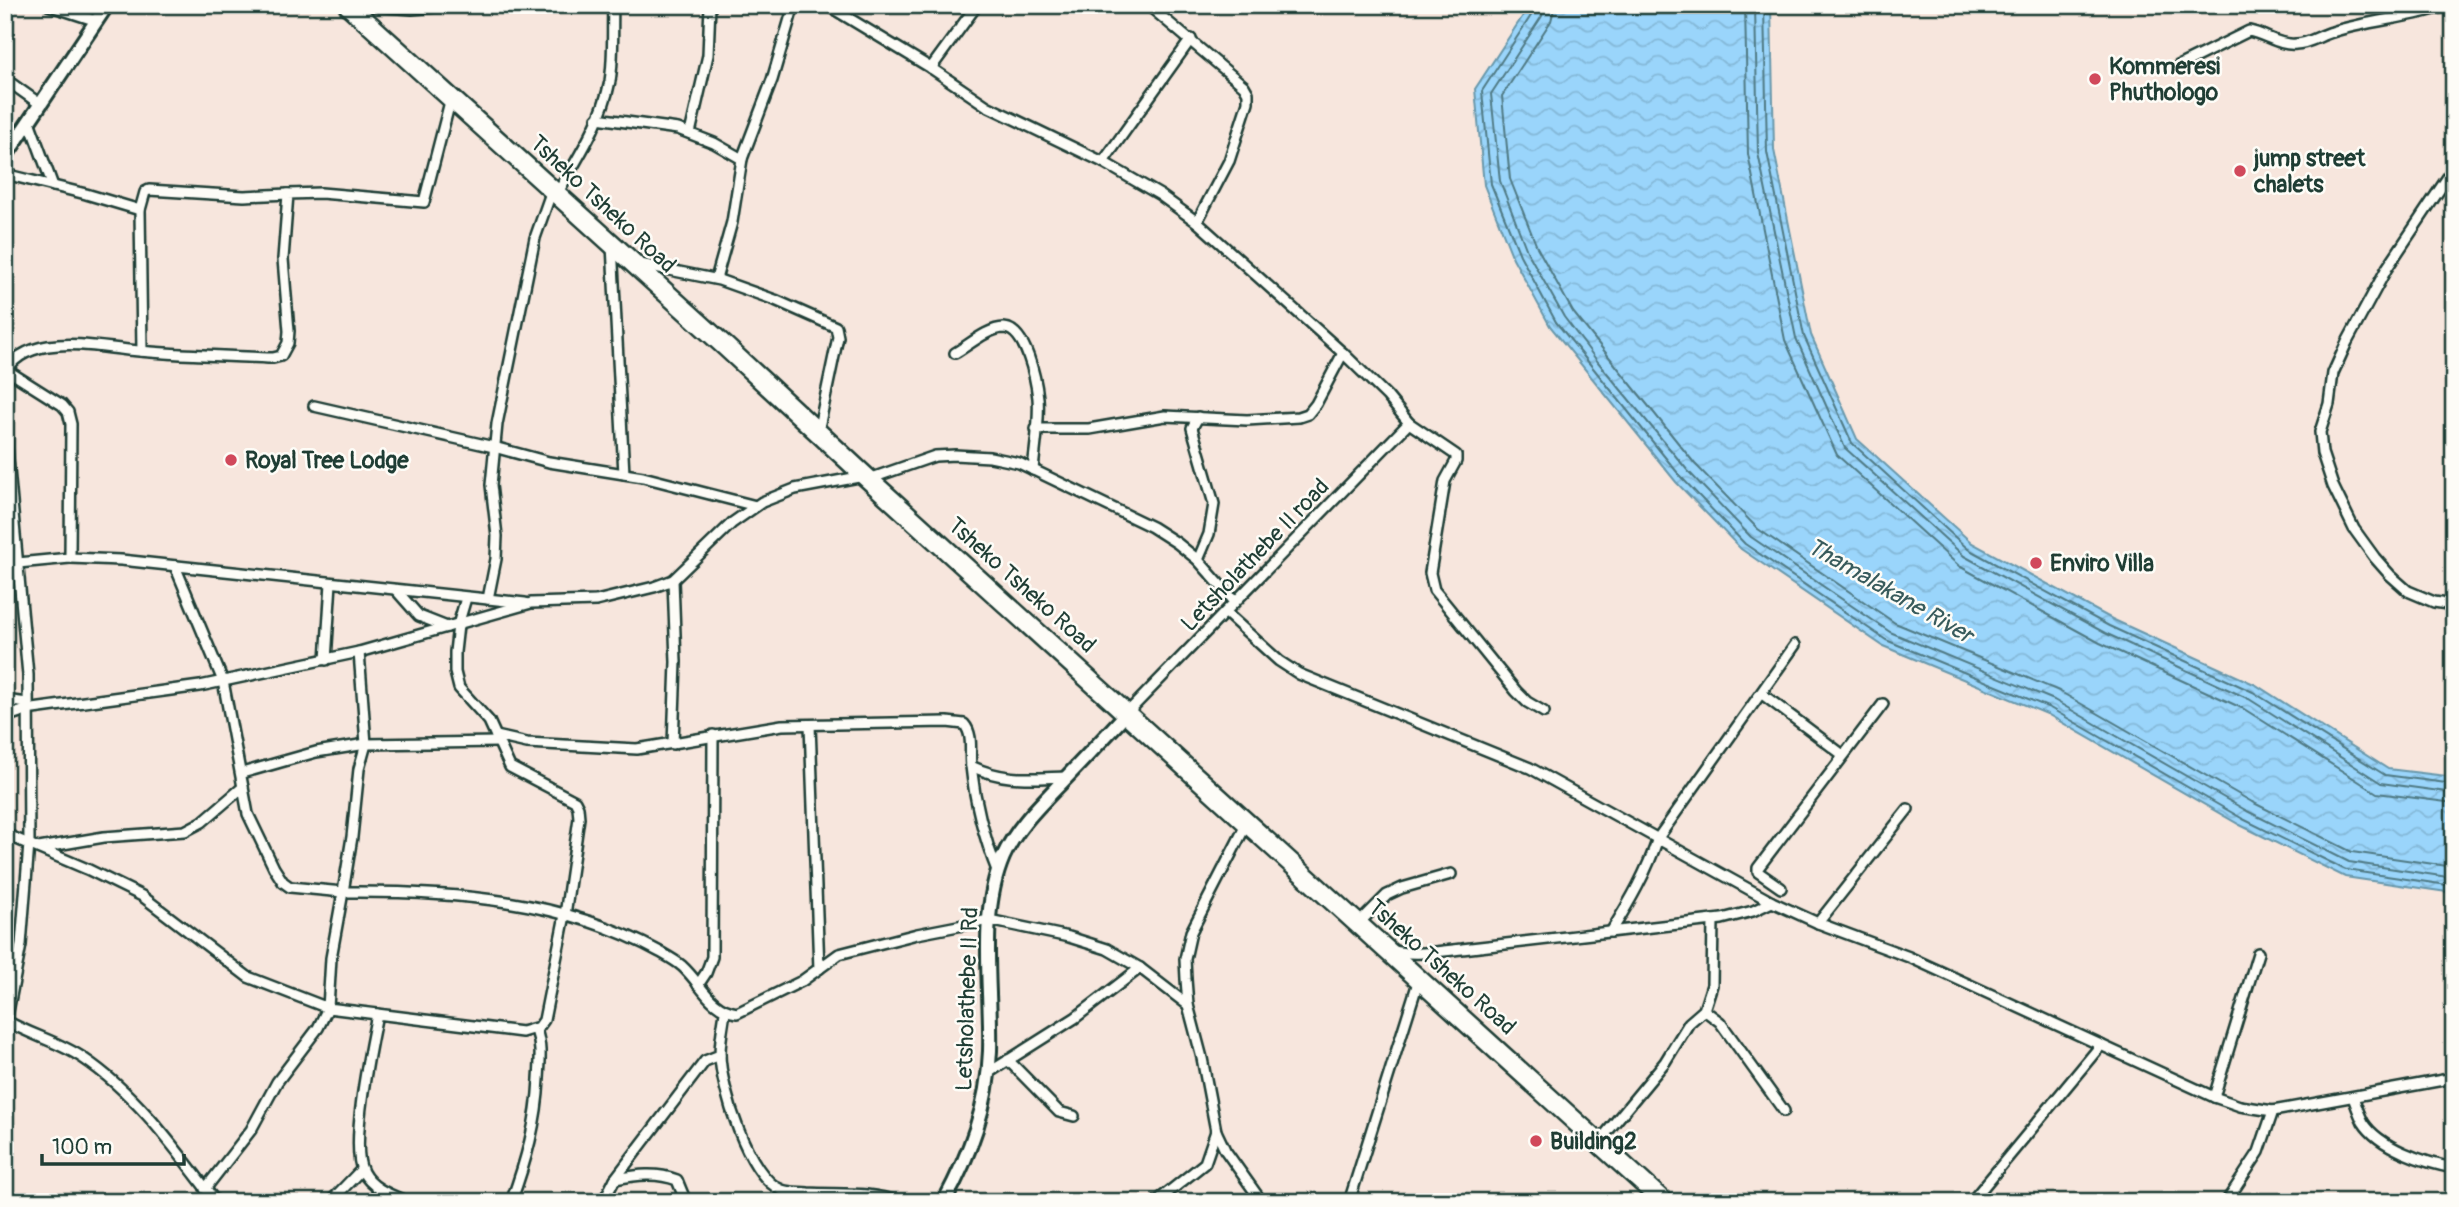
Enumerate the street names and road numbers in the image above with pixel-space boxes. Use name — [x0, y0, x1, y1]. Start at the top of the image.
street label: Tsheko Tsheko Road — [524, 129, 682, 279]
street label: Letsholathebe II road — [1175, 472, 1335, 638]
street label: Tsheko Tsheko Road — [942, 511, 1102, 659]
street label: Tsheko Tsheko Road — [1362, 893, 1522, 1041]
street label: Letsholathebe II Rd — [949, 907, 985, 1091]

